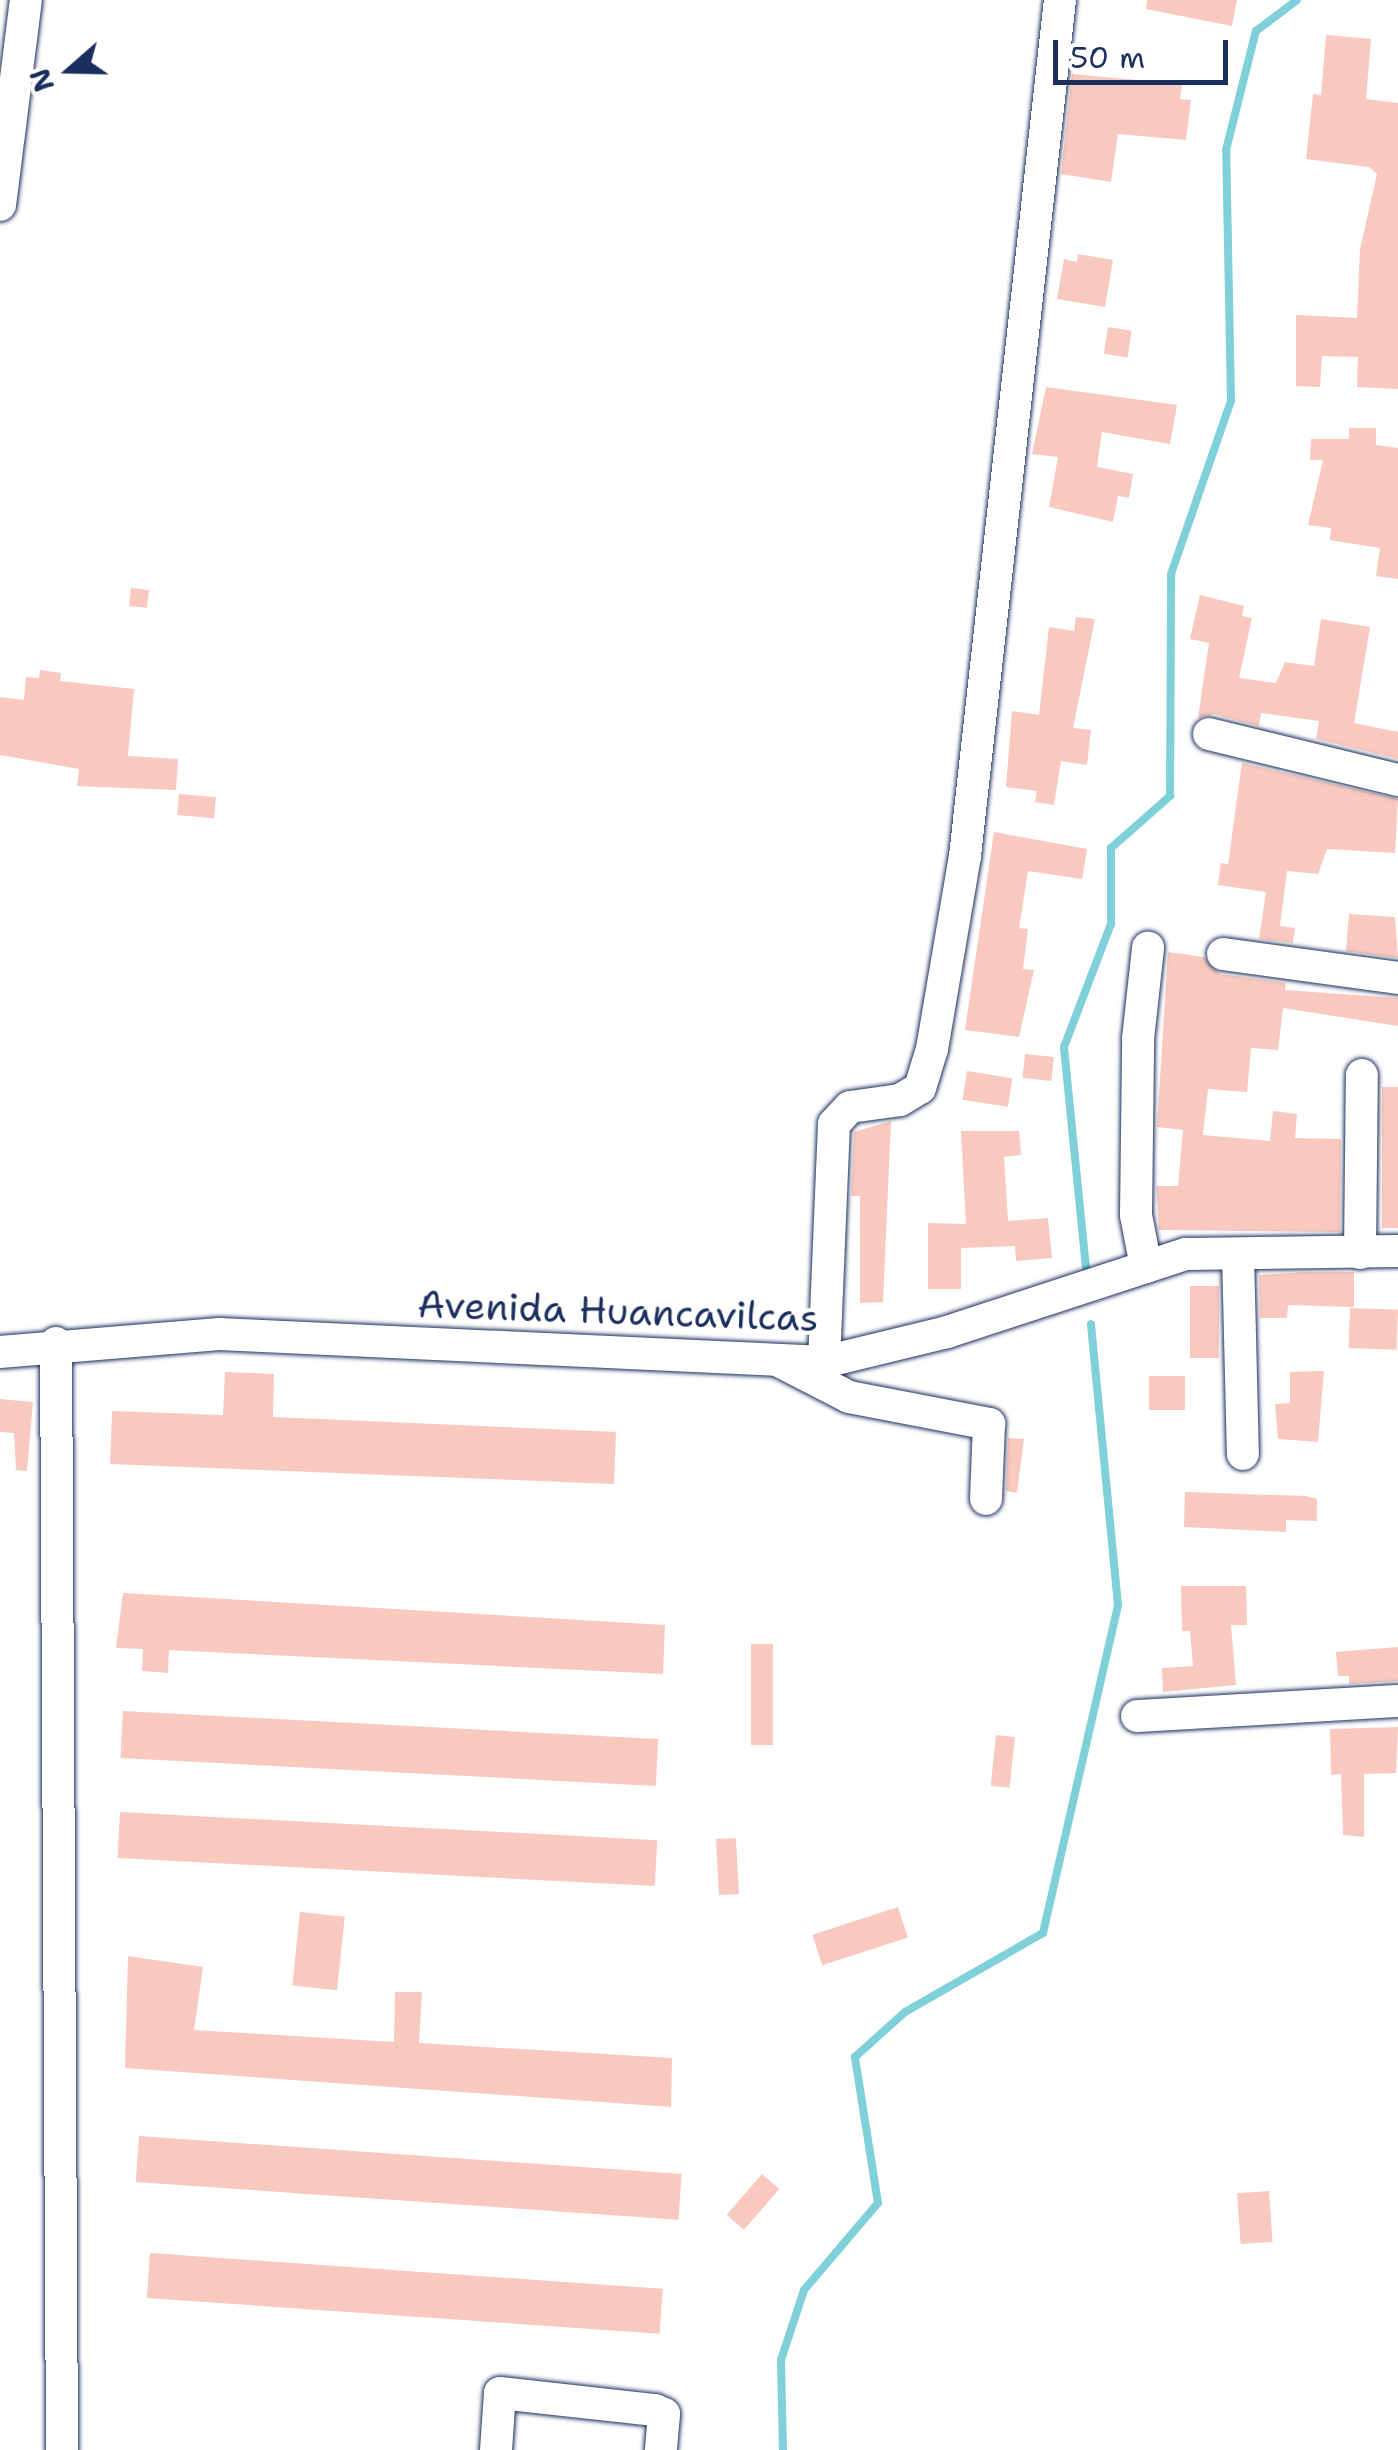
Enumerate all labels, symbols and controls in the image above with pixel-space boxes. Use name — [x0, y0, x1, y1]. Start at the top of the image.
north arrow — [20, 20, 120, 120]
scale bar — [1058, 20, 1233, 82]
text: 50 m — [1070, 37, 1145, 78]
text: N — [20, 63, 63, 97]
street label: Avenida Huancavilcas — [417, 1281, 819, 1341]

